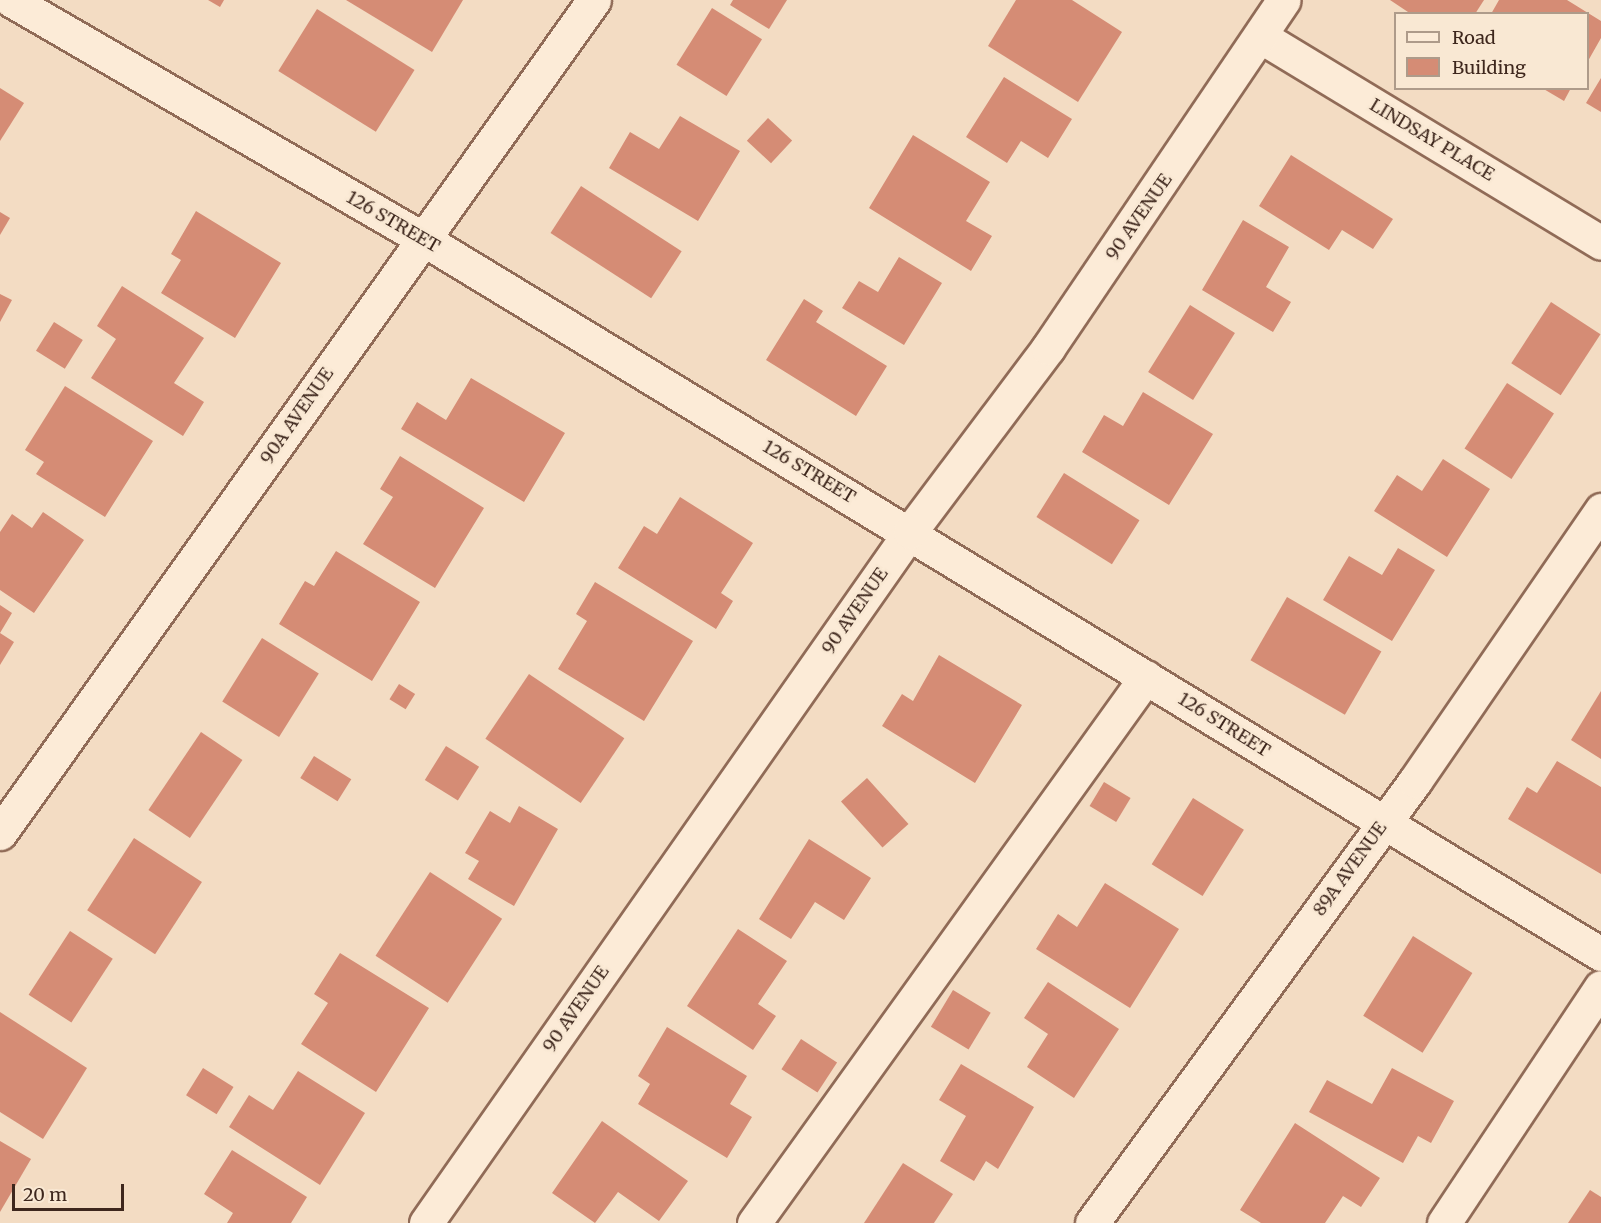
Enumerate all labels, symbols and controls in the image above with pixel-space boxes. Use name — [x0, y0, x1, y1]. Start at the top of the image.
legend — [1394, 12, 1589, 90]
text: Road — [1452, 26, 1496, 49]
text: Building — [1452, 56, 1526, 79]
street label: LINDSAY PLACE — [1366, 94, 1498, 186]
street label: 90 AVENUE — [1101, 170, 1177, 264]
street label: 126 STREET — [343, 187, 443, 257]
street label: 90A AVENUE — [256, 364, 338, 468]
street label: 126 STREET — [759, 436, 859, 508]
street label: 90 AVENUE — [817, 564, 893, 658]
street label: 126 STREET — [1174, 688, 1274, 762]
street label: 89A AVENUE — [1309, 818, 1391, 920]
street label: 90 AVENUE — [538, 962, 614, 1056]
scale bar — [15, 1172, 128, 1210]
text: 20 m — [23, 1183, 67, 1206]

